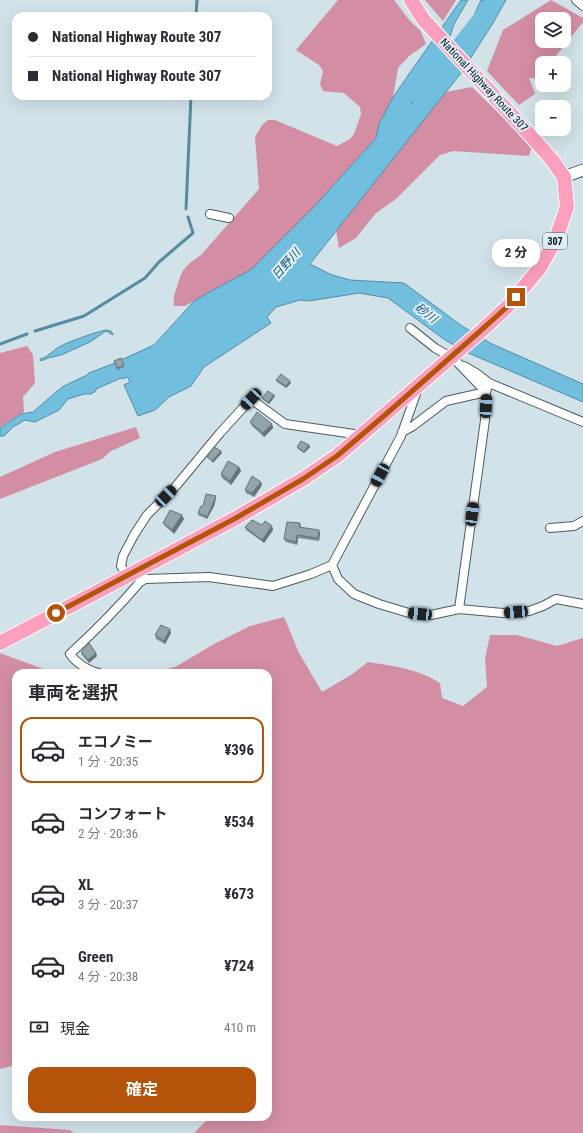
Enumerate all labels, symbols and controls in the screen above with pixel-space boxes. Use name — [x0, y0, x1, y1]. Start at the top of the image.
map controls — [535, 12, 571, 136]
button: layers — [535, 12, 571, 48]
text: National Highway Route 307 — [52, 28, 221, 46]
street label: National Highway Route 307 — [437, 36, 531, 134]
button: + — [535, 56, 571, 92]
text: National Highway Route 307 — [52, 67, 221, 85]
button: − — [535, 100, 571, 136]
road number: 307 — [543, 233, 567, 249]
callout: 2 分 — [492, 239, 540, 267]
water label: 日野川 — [269, 244, 304, 282]
text: 2 分 — [505, 245, 527, 260]
route end — [507, 288, 525, 306]
water label: 砂川 — [412, 300, 441, 327]
car — [238, 386, 264, 412]
car — [479, 394, 493, 418]
car — [369, 462, 391, 488]
car — [153, 483, 179, 509]
car — [464, 501, 480, 527]
route start — [47, 604, 65, 622]
car — [504, 605, 528, 619]
car — [407, 607, 433, 621]
text: 車両を選択 — [28, 682, 118, 703]
icon: car — [30, 732, 66, 768]
text: エコノミー — [78, 733, 153, 751]
text: ¥396 — [224, 741, 254, 759]
text: 1 分 · 20:35 — [78, 754, 138, 769]
icon: car — [30, 804, 66, 840]
text: コンフォート — [78, 805, 168, 823]
text: ¥534 — [224, 813, 254, 831]
text: 2 分 · 20:36 — [78, 826, 138, 841]
icon: car — [30, 876, 66, 912]
text: XL — [78, 876, 94, 894]
text: ¥673 — [224, 885, 254, 903]
text: 3 分 · 20:37 — [78, 897, 138, 912]
icon: car — [30, 948, 66, 984]
text: Green — [78, 948, 113, 966]
text: ¥724 — [224, 957, 254, 975]
text: 4 分 · 20:38 — [78, 969, 138, 984]
icon: cash — [28, 1016, 50, 1038]
text: 現金 — [60, 1020, 90, 1038]
text: 410 m — [224, 1020, 256, 1035]
button: 確定 — [28, 1067, 256, 1113]

